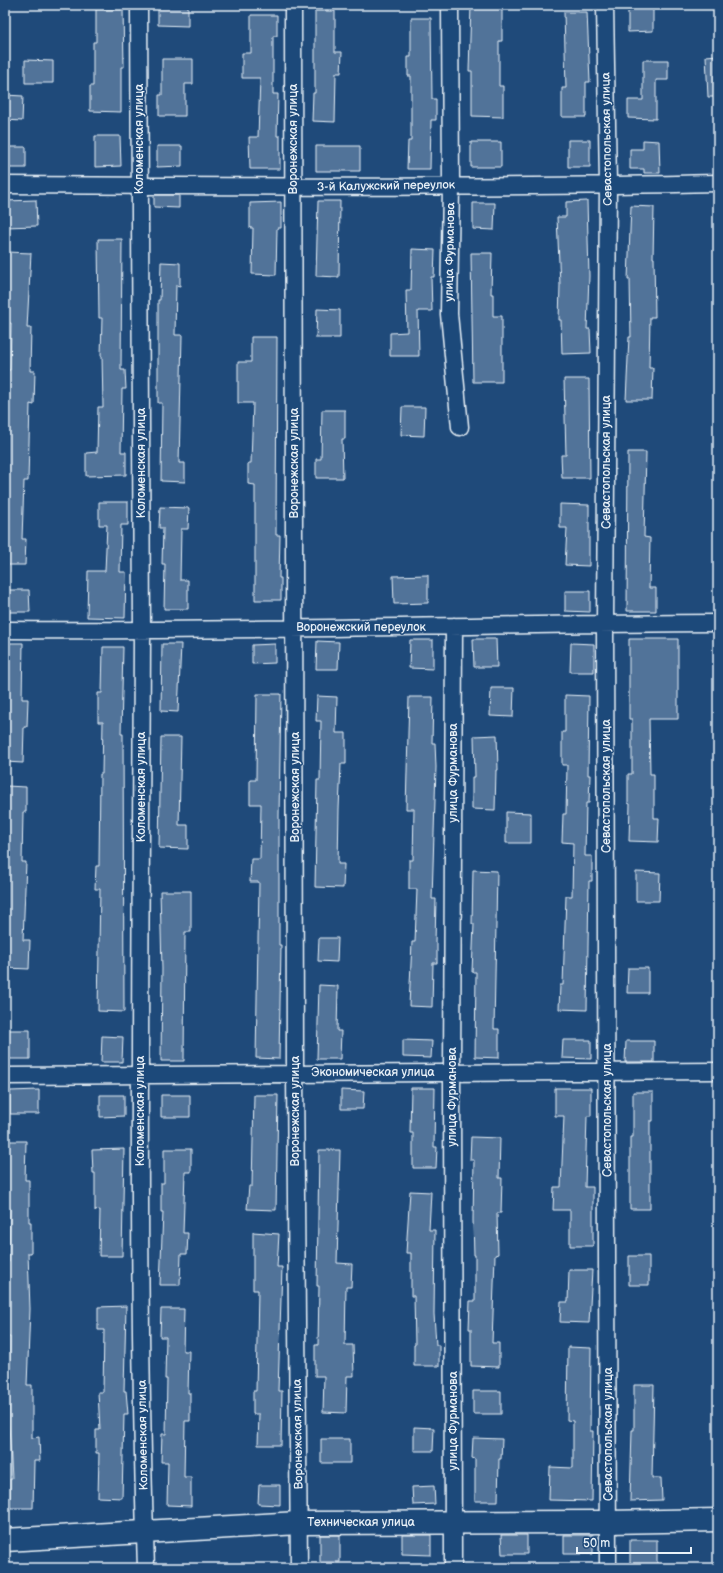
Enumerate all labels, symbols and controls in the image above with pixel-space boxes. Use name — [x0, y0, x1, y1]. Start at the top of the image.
street label: Севастопольская улица — [598, 72, 616, 206]
street label: Коломенская улица — [132, 84, 147, 194]
street label: Воронежская улица — [286, 84, 301, 194]
street label: 3-й Калужский переулок — [317, 177, 456, 195]
street label: улица Фурманова — [442, 202, 458, 302]
street label: Севастопольская улица — [599, 395, 614, 529]
street label: Коломенская улица — [134, 408, 149, 518]
street label: Воронежская улица — [287, 408, 302, 518]
street label: Воронежский переулок — [296, 620, 426, 635]
street label: Севастопольская улица — [599, 719, 614, 853]
street label: улица Фурманова — [446, 723, 461, 823]
street label: Коломенская улица — [134, 732, 149, 842]
street label: Воронежская улица — [288, 732, 303, 842]
street label: Севастопольская улица — [600, 1043, 615, 1177]
street label: улица Фурманова — [445, 1047, 460, 1147]
street label: Коломенская улица — [133, 1056, 148, 1166]
street label: Воронежская улица — [288, 1056, 303, 1166]
street label: Экономическая улица — [311, 1065, 435, 1080]
street label: Севастопольская улица — [601, 1367, 616, 1501]
street label: улица Фурманова — [446, 1371, 461, 1471]
street label: Воронежская улица — [290, 1378, 306, 1490]
street label: Коломенская улица — [135, 1380, 151, 1490]
street label: Техническая улица — [307, 1515, 415, 1530]
scale bar — [577, 1529, 691, 1555]
text: 50 m — [583, 1536, 610, 1551]

